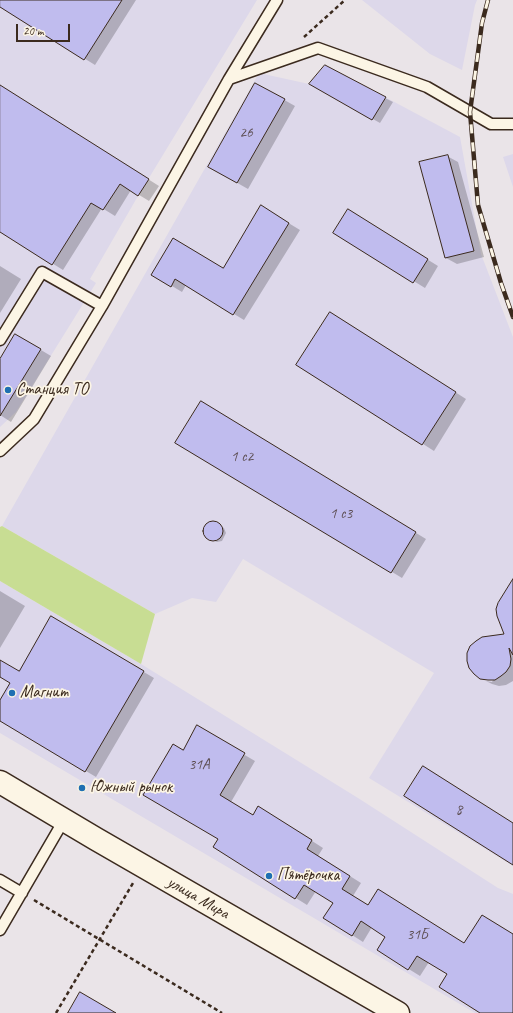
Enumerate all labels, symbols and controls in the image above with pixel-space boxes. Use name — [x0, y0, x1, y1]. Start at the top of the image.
scale bar — [18, 16, 72, 42]
text: 20 m — [23, 23, 43, 39]
house number: 26 — [239, 124, 253, 142]
place label: Станция ТО — [16, 380, 88, 400]
marker: Станция ТО — [3, 385, 13, 395]
house number: 1 с2 — [231, 448, 253, 466]
house number: 1 с3 — [330, 505, 352, 523]
place label: Магнит — [20, 683, 68, 703]
marker: Магнит — [7, 688, 17, 698]
house number: 31А — [188, 756, 210, 774]
place label: Южный рынок — [90, 778, 172, 798]
marker: Южный рынок — [77, 783, 87, 793]
house number: 8 — [456, 801, 462, 819]
place label: Пятёрочка — [277, 866, 339, 886]
marker: Пятёрочка — [264, 871, 274, 881]
street label: улица Мира — [163, 872, 233, 924]
house number: 31Б — [406, 926, 428, 944]

